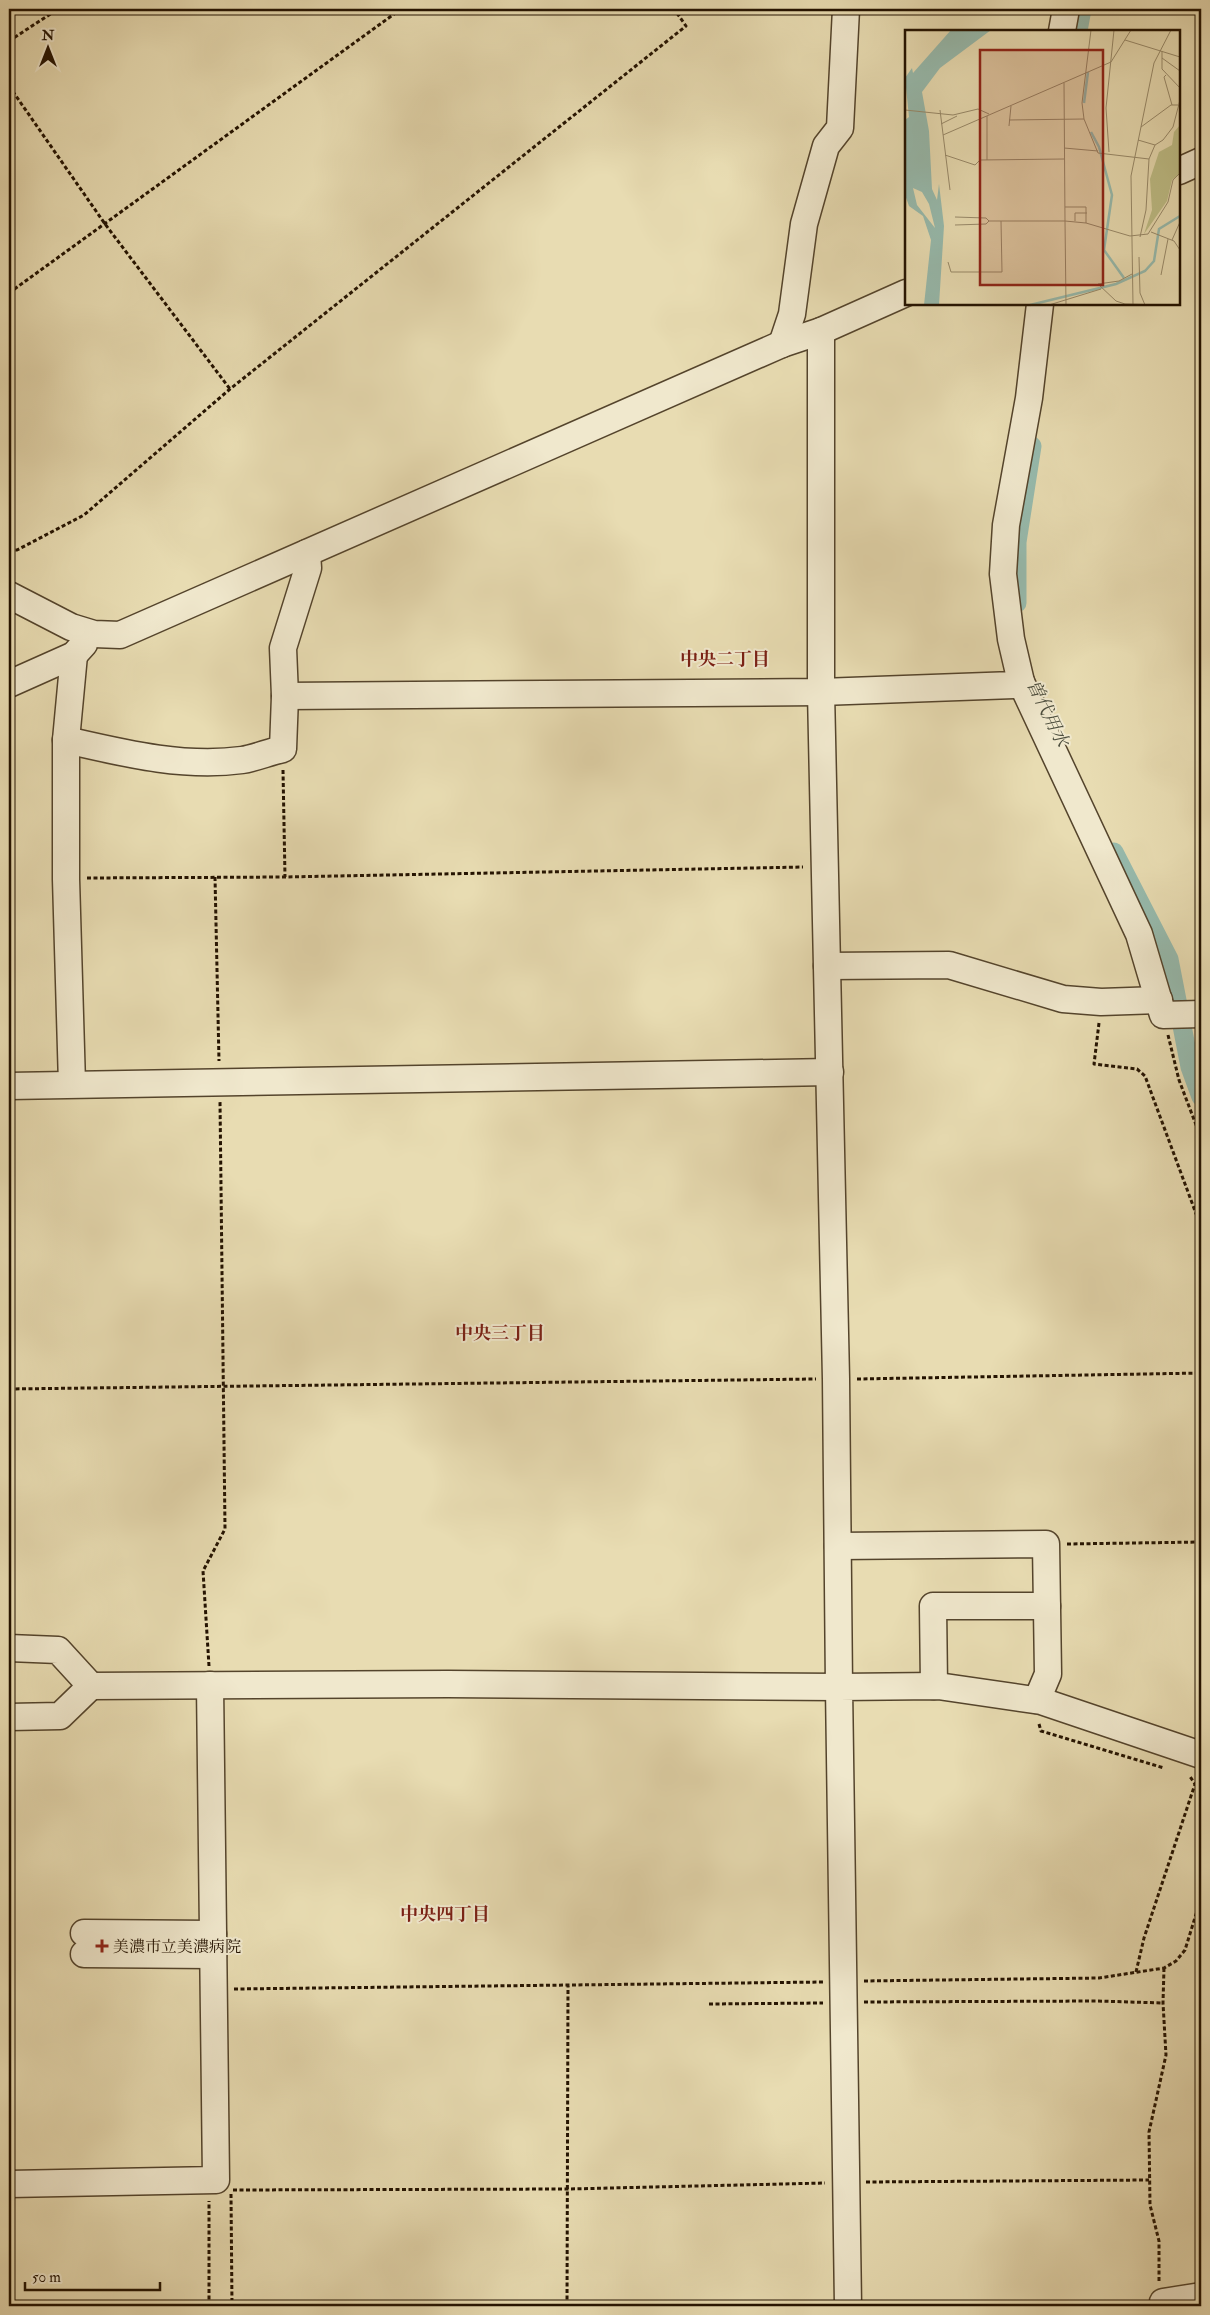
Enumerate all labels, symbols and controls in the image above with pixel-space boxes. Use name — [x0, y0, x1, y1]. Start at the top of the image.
north arrow — [22, 22, 72, 72]
text: N — [41, 27, 55, 44]
inset map — [905, 30, 1180, 305]
district label: 中央二丁目 — [680, 648, 770, 671]
water label: 曽代用水 — [1021, 676, 1075, 752]
district label: 中央三丁目 — [455, 1322, 545, 1345]
district label: 中央四丁目 — [400, 1903, 490, 1926]
place label: 美濃市立美濃病院 — [113, 1937, 241, 1957]
marker: 美濃市立美濃病院 — [95, 1939, 109, 1953]
scale bar — [25, 2260, 160, 2292]
text: 50 m — [32, 2268, 61, 2287]

